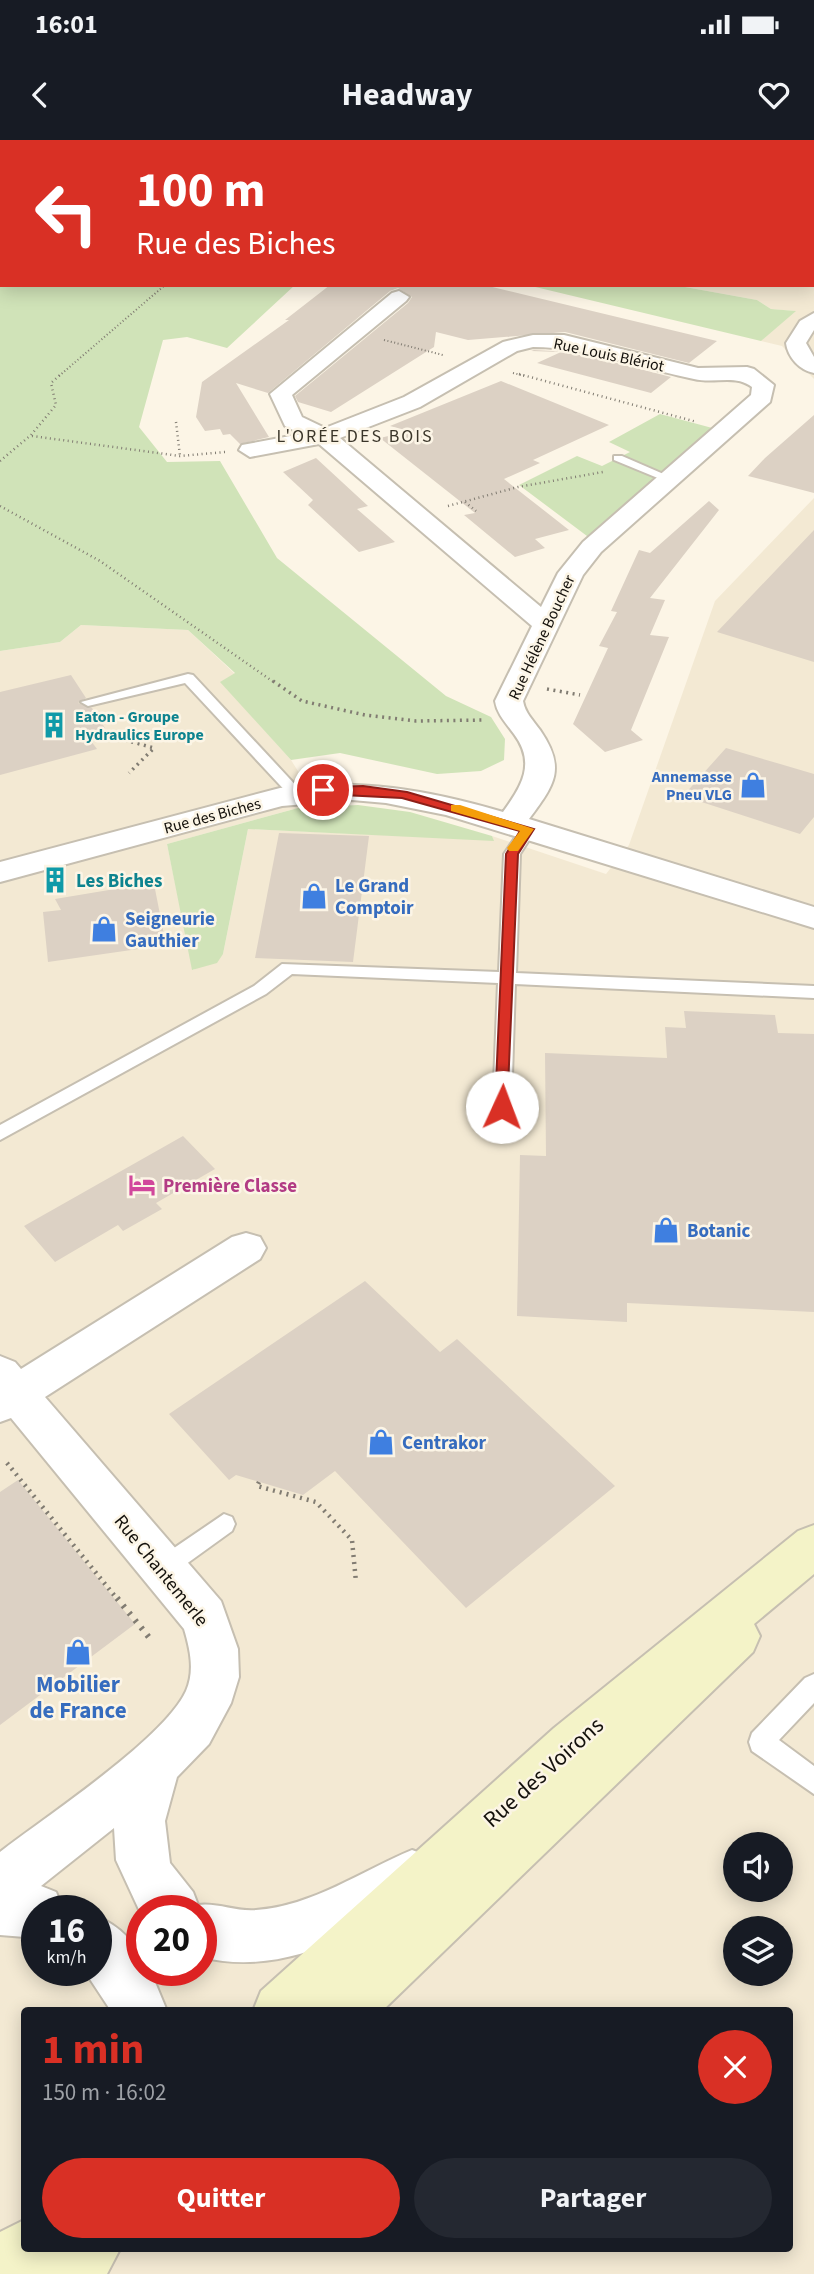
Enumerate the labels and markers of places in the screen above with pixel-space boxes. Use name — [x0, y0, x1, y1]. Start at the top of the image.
place label: Eaton - Groupe Hydraulics Europe — [75, 706, 204, 746]
building icon: Eaton - Groupe Hydraulics Europe — [39, 710, 69, 740]
pin — [293, 760, 353, 820]
place label: Annemasse Pneu VLG — [651, 766, 732, 806]
shop icon: Annemasse Pneu VLG — [738, 770, 768, 800]
building icon: Les Biches — [40, 865, 70, 895]
place label: Les Biches — [76, 868, 162, 895]
place label: Le Grand Comptoir — [335, 873, 414, 922]
shop icon: Le Grand Comptoir — [299, 881, 329, 911]
place label: Seigneurie Gauthier — [125, 906, 215, 955]
shop icon: Seigneurie Gauthier — [89, 914, 119, 944]
hotel icon: Première Classe — [127, 1170, 157, 1200]
place label: Première Classe — [163, 1173, 297, 1200]
shop icon: Botanic — [651, 1215, 681, 1245]
place label: Botanic — [687, 1218, 751, 1245]
shop icon: Centrakor — [366, 1427, 396, 1457]
place label: Centrakor — [402, 1430, 487, 1457]
shop icon: Mobilier de France — [63, 1637, 93, 1667]
place label: Mobilier de France — [29, 1668, 127, 1727]

